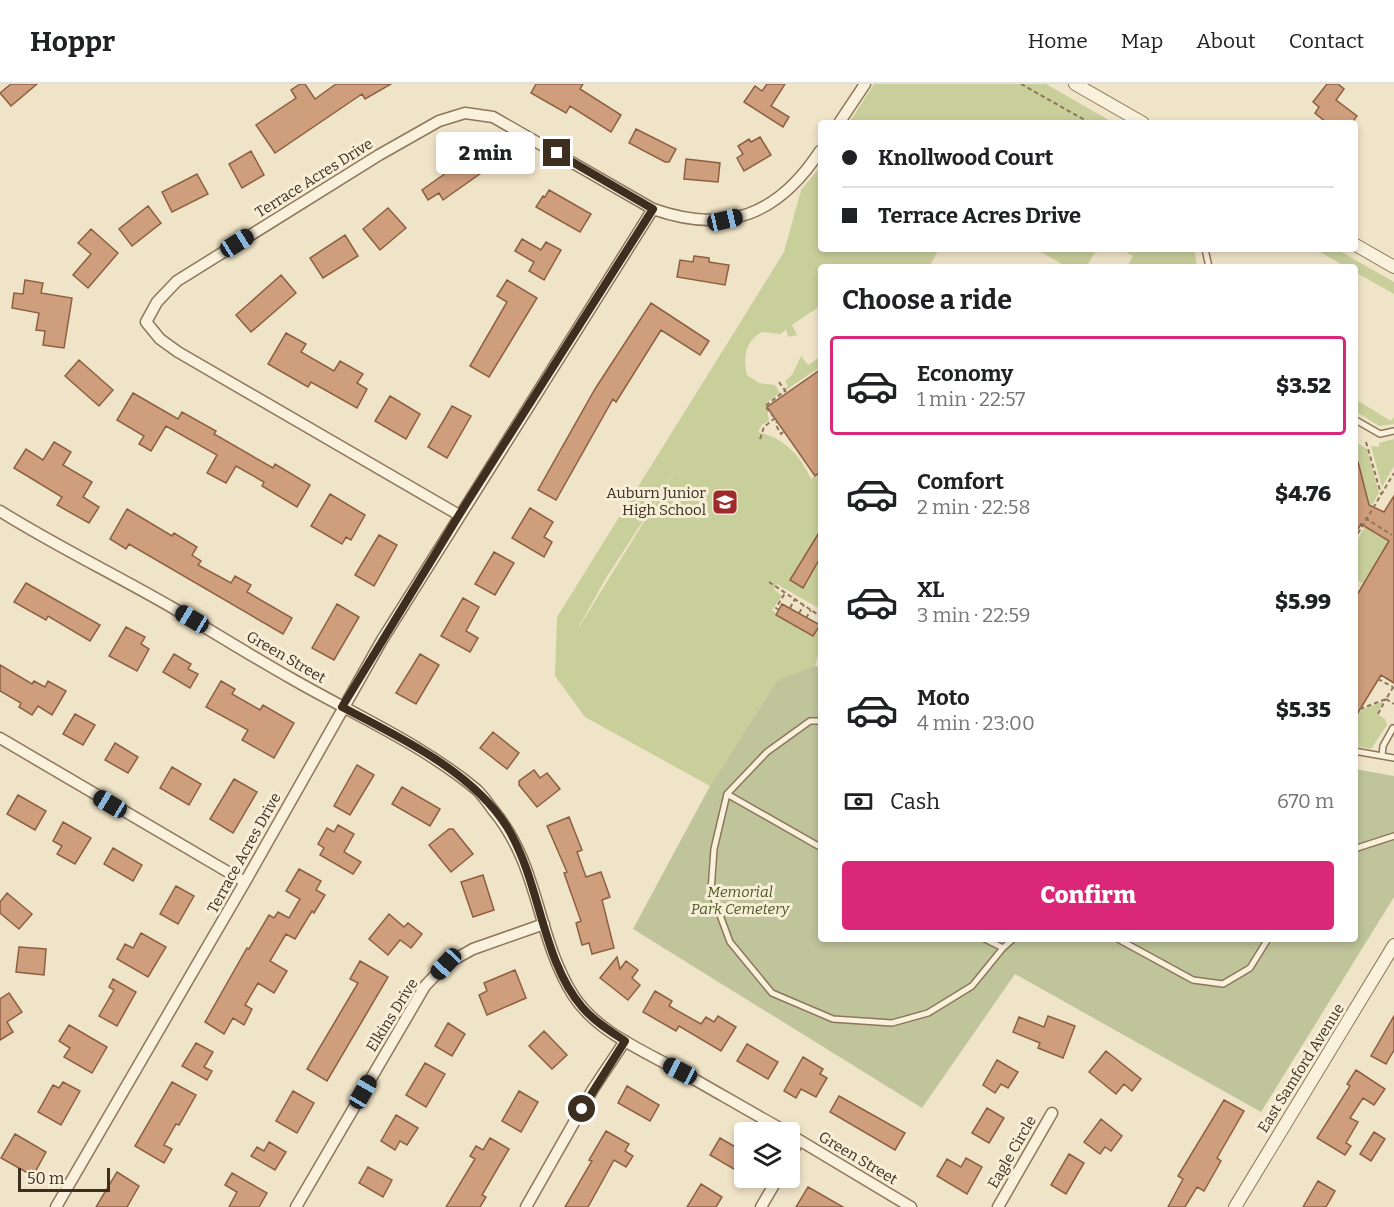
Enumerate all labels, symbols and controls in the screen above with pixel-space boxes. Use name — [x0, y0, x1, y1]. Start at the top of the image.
text: Hoppr — [30, 25, 115, 58]
text: Home — [1028, 28, 1088, 54]
text: Map — [1121, 28, 1163, 54]
text: About — [1196, 28, 1256, 54]
text: Contact — [1289, 28, 1364, 54]
callout: 2 min — [437, 132, 536, 174]
street label: Terrace Acres Drive — [252, 135, 376, 221]
route end — [543, 139, 570, 166]
text: 2 min — [459, 141, 512, 165]
text: Knollwood Court — [878, 144, 1053, 171]
text: Terrace Acres Drive — [878, 202, 1081, 229]
car — [705, 207, 745, 233]
car — [217, 226, 257, 260]
text: Choose a ride — [842, 284, 1012, 316]
icon: car — [845, 359, 899, 413]
text: Economy — [917, 360, 1013, 387]
text: $3.52 — [1276, 372, 1331, 399]
text: 1 min · 22:57 — [917, 387, 1025, 411]
icon: car — [845, 467, 899, 521]
text: Comfort — [917, 468, 1004, 495]
text: $4.76 — [1275, 480, 1331, 507]
place label: Auburn Junior High School — [606, 484, 706, 519]
school or university icon: Auburn Junior High School — [710, 487, 740, 517]
text: 2 min · 22:58 — [917, 495, 1030, 519]
icon: car — [845, 575, 899, 629]
text: XL — [917, 576, 944, 603]
text: $5.99 — [1275, 588, 1331, 615]
car — [172, 602, 212, 636]
text: 3 min · 22:59 — [917, 603, 1031, 627]
street label: Green Street — [243, 627, 329, 687]
icon: car — [845, 683, 899, 737]
text: Moto — [917, 684, 970, 711]
text: $5.35 — [1276, 696, 1331, 723]
text: 4 min · 23:00 — [917, 711, 1035, 735]
icon: cash — [842, 785, 875, 818]
car — [90, 787, 130, 821]
text: Cash — [890, 788, 940, 815]
text: 670 m — [1277, 789, 1334, 813]
street label: Terrace Acres Drive — [203, 790, 285, 916]
button: Confirm — [842, 861, 1334, 930]
park label: Memorial Park Cemetery — [691, 883, 790, 918]
car — [427, 945, 465, 983]
street label: Elkins Drive — [362, 975, 422, 1055]
street label: East Samford Avenue — [1254, 1000, 1348, 1136]
car — [660, 1055, 700, 1087]
car — [346, 1072, 380, 1112]
route start — [568, 1095, 595, 1122]
street label: Eagle Circle — [984, 1112, 1040, 1192]
map controls — [734, 1122, 800, 1188]
button: layers — [734, 1122, 800, 1188]
street label: Green Street — [815, 1127, 901, 1189]
scale bar — [18, 1165, 110, 1192]
text: 50 m — [27, 1169, 64, 1188]

